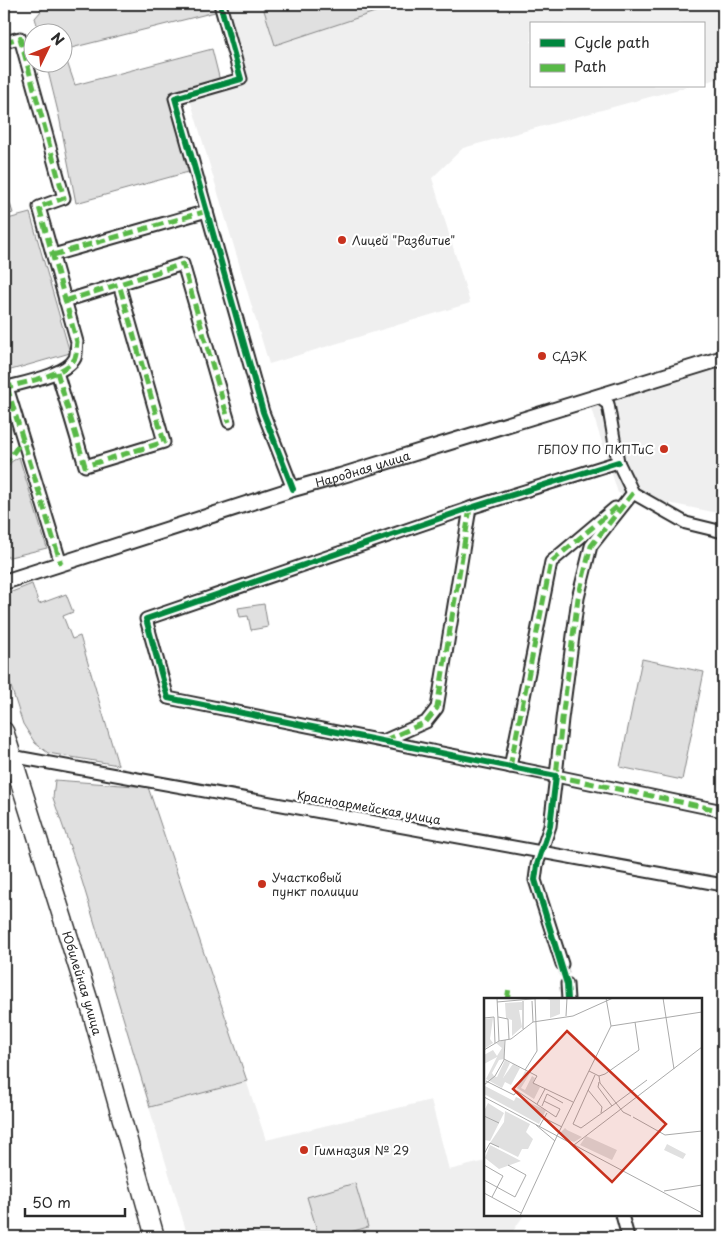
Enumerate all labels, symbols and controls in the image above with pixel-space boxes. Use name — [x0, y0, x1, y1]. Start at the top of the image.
north arrow — [22, 22, 72, 72]
legend — [530, 22, 704, 88]
text: N — [46, 28, 69, 50]
text: Cycle path — [574, 30, 650, 53]
text: Path — [574, 54, 606, 77]
place label: Лицей "Развитие" — [352, 231, 455, 249]
marker: Лицей "Развитие" — [336, 234, 348, 246]
place label: СДЭК — [552, 347, 587, 365]
marker: СДЭК — [536, 350, 548, 362]
place label: ГБПОУ ПО ПКПТиС — [538, 440, 654, 458]
marker: ГБПОУ ПО ПКПТиС — [658, 443, 670, 455]
street label: Народная улица — [313, 446, 413, 491]
street label: Красноармейская улица — [296, 785, 443, 829]
place label: Участковый пункт полиции — [272, 868, 359, 900]
marker: Участковый пункт полиции — [256, 878, 268, 890]
street label: Юбилейная улица — [58, 929, 107, 1038]
inset map — [484, 998, 702, 1216]
place label: Гимназия № 29 — [314, 1141, 409, 1159]
marker: Гимназия № 29 — [298, 1144, 310, 1156]
scale bar — [25, 1186, 125, 1218]
text: 50 m — [32, 1190, 71, 1213]

